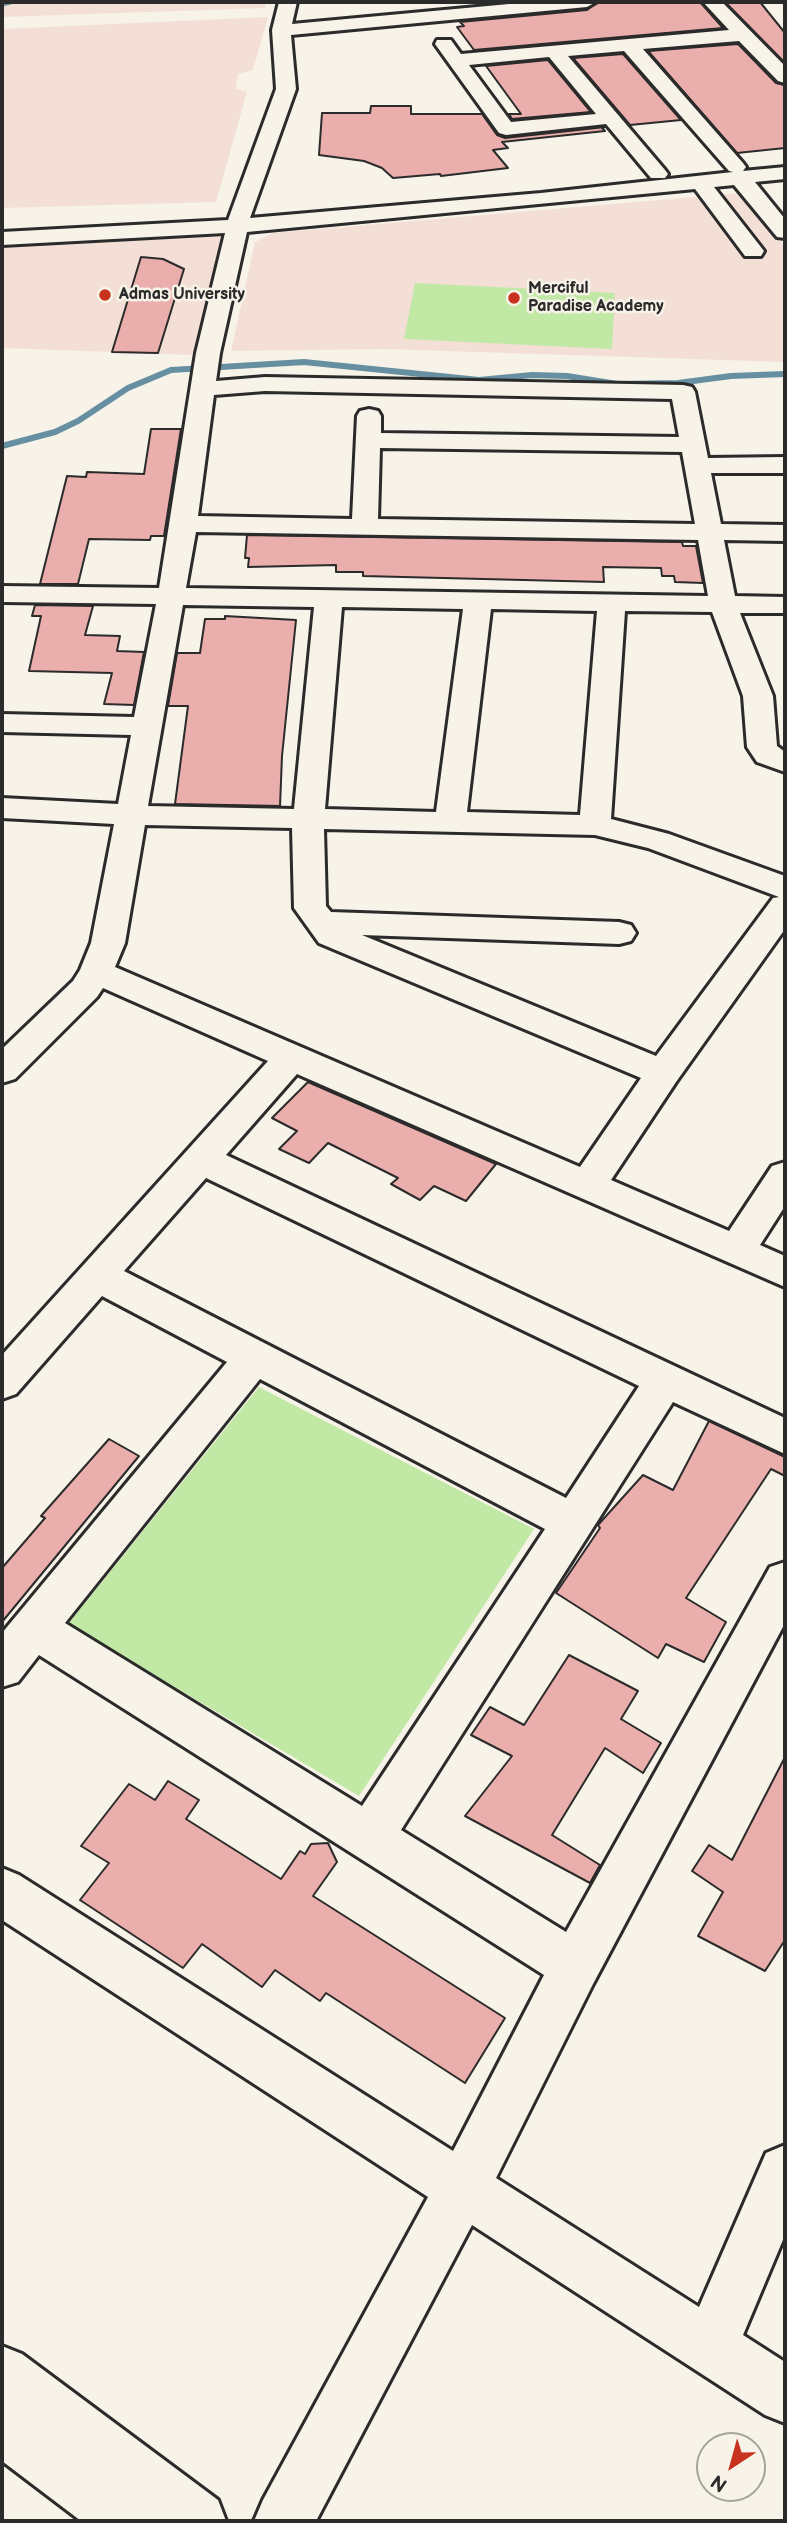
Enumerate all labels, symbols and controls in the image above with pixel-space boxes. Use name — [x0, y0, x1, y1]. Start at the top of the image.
place label: Merciful Paradise Academy — [528, 279, 664, 317]
place label: Admas University — [119, 285, 245, 305]
marker: Admas University — [97, 287, 113, 303]
marker: Merciful Paradise Academy — [506, 290, 522, 306]
north arrow — [696, 2432, 766, 2502]
text: N — [707, 2469, 732, 2496]

